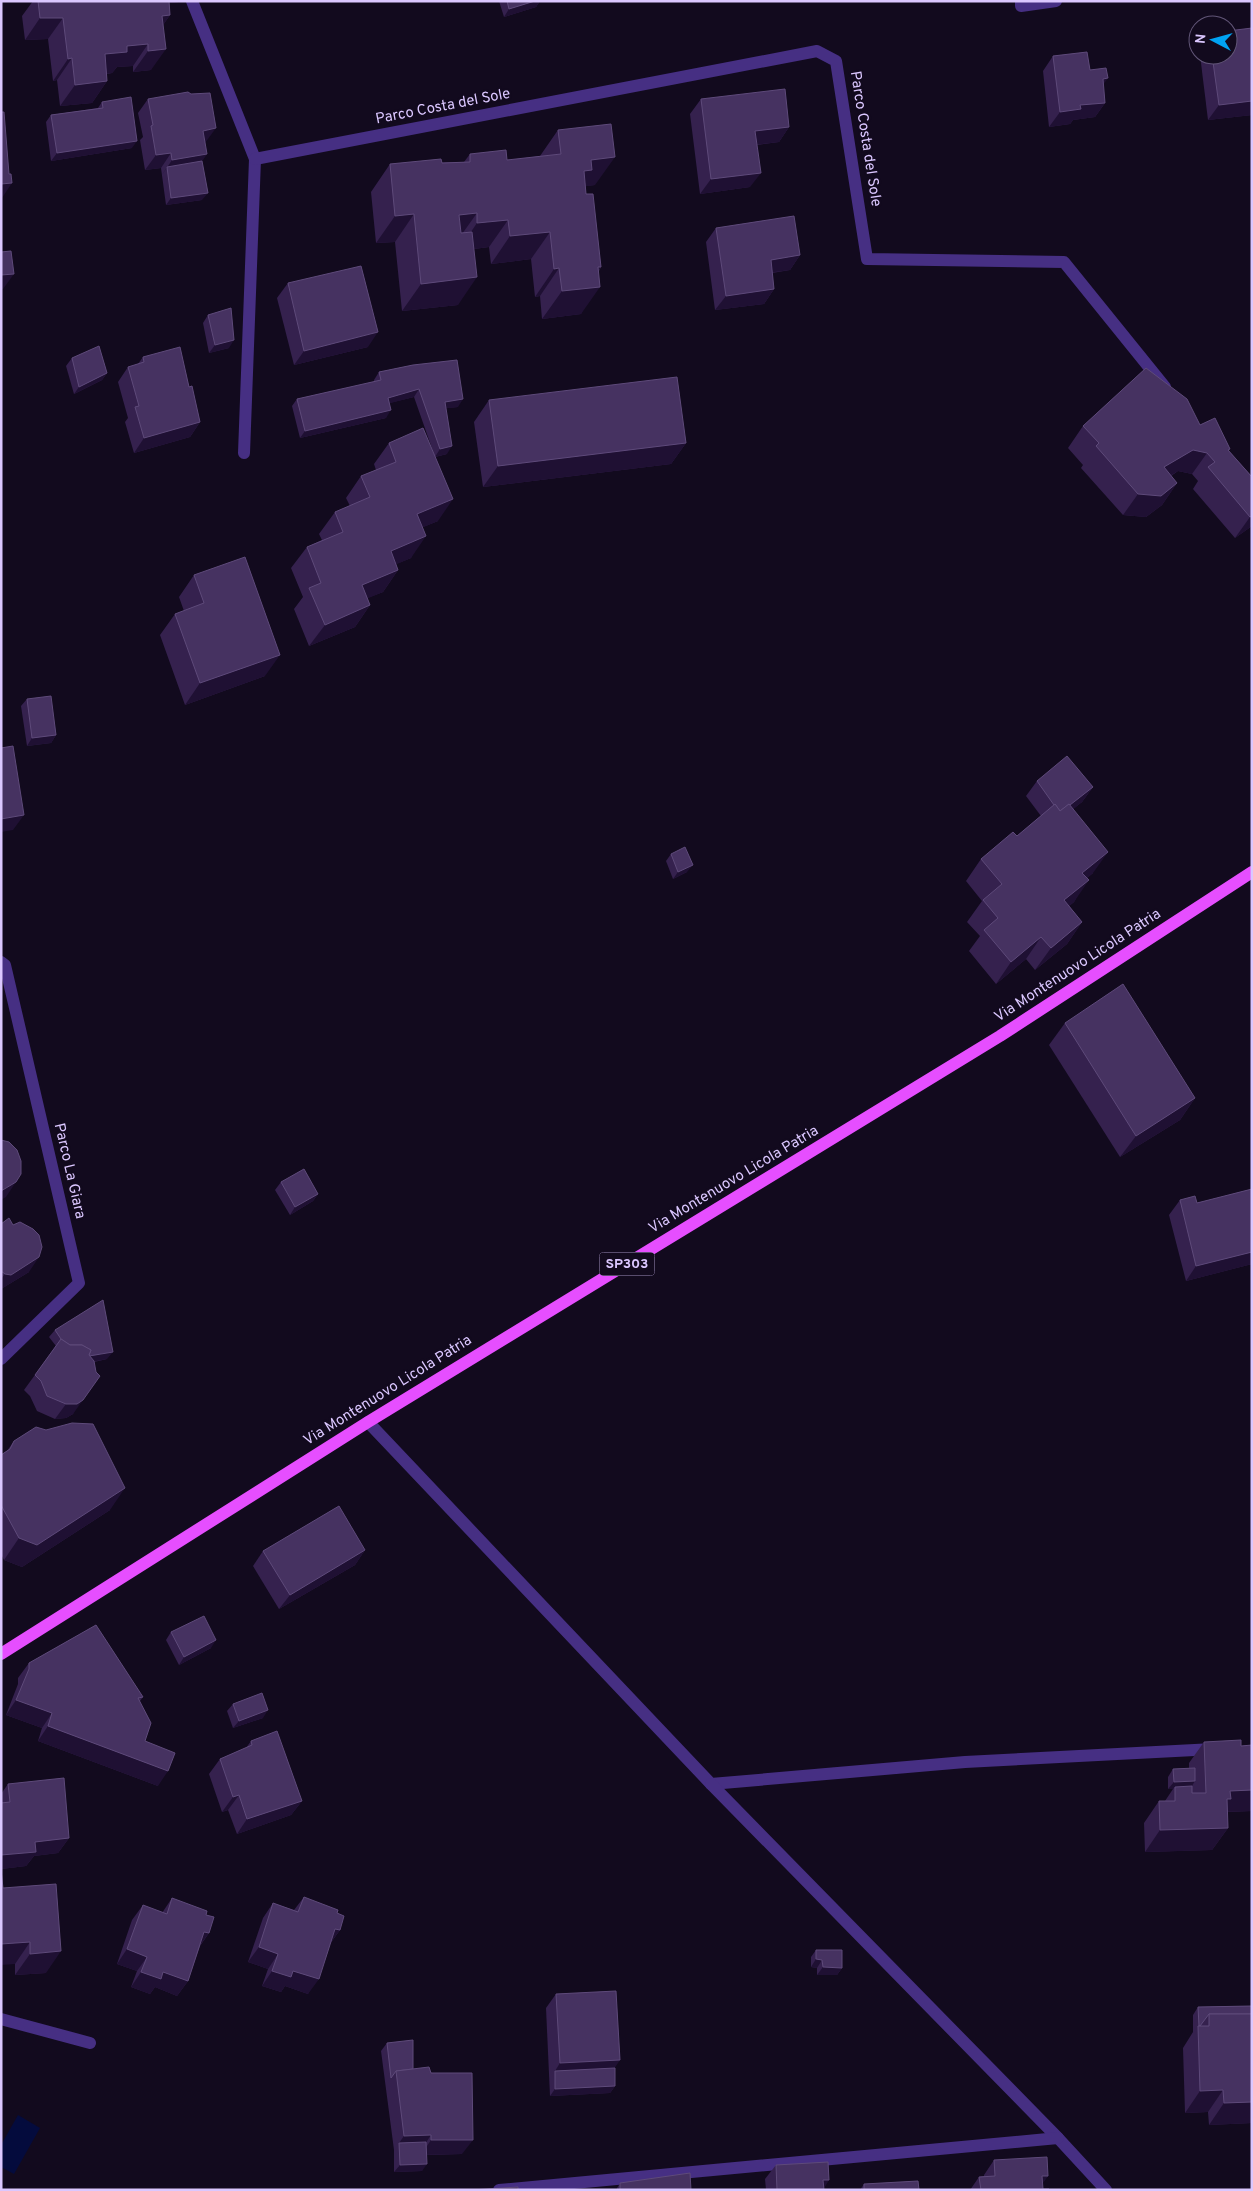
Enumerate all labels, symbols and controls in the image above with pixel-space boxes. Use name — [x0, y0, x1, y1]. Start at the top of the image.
north arrow — [1188, 15, 1238, 65]
text: N — [1193, 33, 1211, 45]
street label: Parco Costa del Sole — [845, 70, 885, 208]
street label: Parco Costa del Sole — [374, 85, 512, 129]
street label: Via Montenuovo Licola Patria — [991, 905, 1165, 1027]
street label: Parco La Giara — [49, 1121, 89, 1221]
street label: Via Montenuovo Licola Patria — [646, 1122, 822, 1238]
road number: SP303 — [600, 1252, 654, 1276]
street label: Via Montenuovo Licola Patria — [300, 1331, 476, 1451]

